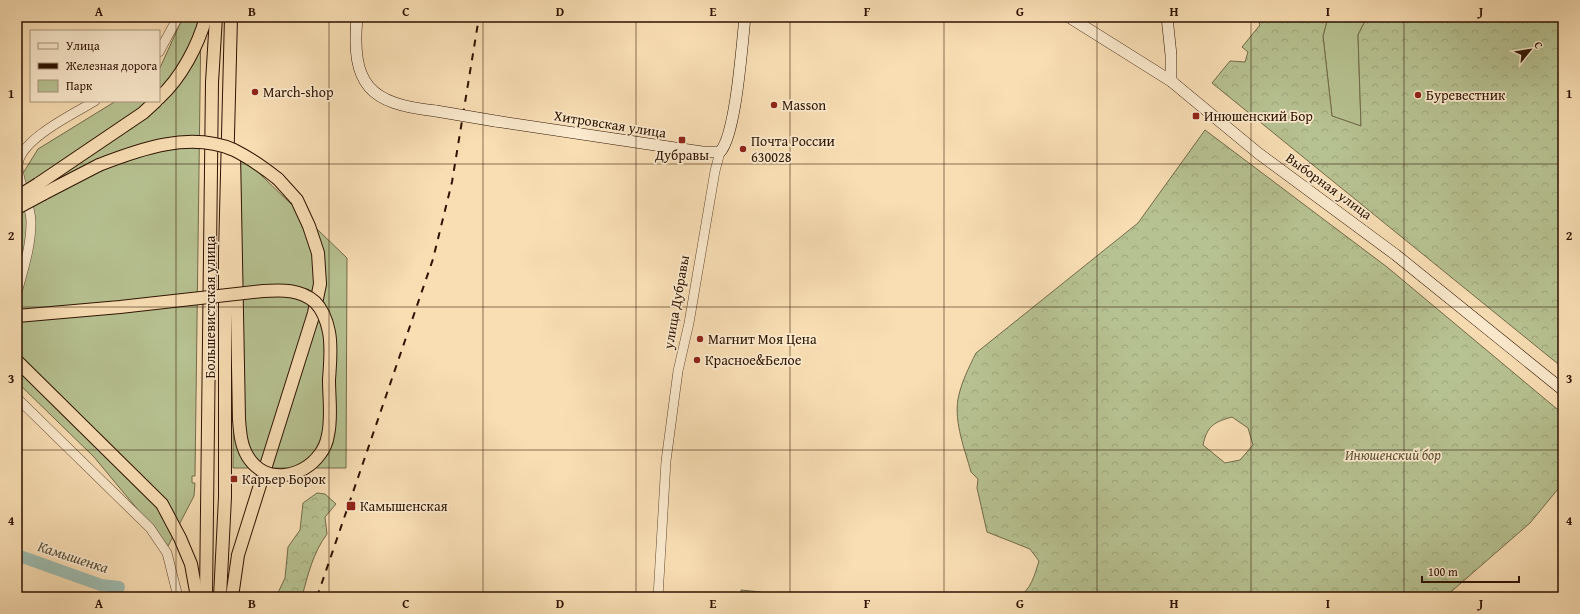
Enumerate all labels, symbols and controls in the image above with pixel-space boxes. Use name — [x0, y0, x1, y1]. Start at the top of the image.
text: A — [95, 2, 104, 21]
text: B — [248, 2, 256, 21]
text: C — [402, 2, 410, 21]
text: D — [556, 2, 564, 21]
text: E — [710, 2, 717, 21]
text: F — [864, 2, 871, 21]
text: G — [1016, 2, 1024, 21]
text: H — [1169, 2, 1179, 21]
text: I — [1326, 2, 1330, 21]
text: J — [1477, 2, 1484, 21]
legend — [30, 30, 160, 102]
north arrow — [1510, 30, 1550, 70]
text: Улица — [66, 37, 100, 54]
text: С — [1530, 38, 1547, 52]
text: Железная дорога — [65, 57, 157, 74]
text: Парк — [66, 77, 93, 94]
place label: March-shop — [263, 82, 334, 102]
text: 1 — [8, 84, 14, 103]
text: 1 — [1566, 84, 1572, 103]
place label: Буревестник — [1426, 85, 1506, 105]
marker: March-shop — [250, 87, 260, 97]
marker: Буревестник — [1413, 90, 1423, 100]
place label: Masson — [782, 95, 826, 115]
marker: Masson — [769, 100, 779, 110]
street label: Хитровская улица — [552, 105, 668, 143]
place label: Инюшенский Бор — [1204, 106, 1313, 126]
marker: Инюшенский Бор — [1191, 111, 1201, 121]
place label: Почта России 630028 — [751, 131, 835, 167]
marker: Дубравы — [677, 135, 687, 145]
marker: Почта России 630028 — [738, 144, 748, 154]
place label: Дубравы — [654, 145, 709, 165]
street label: Выборная улица — [1282, 148, 1377, 224]
text: 2 — [8, 226, 15, 245]
text: 2 — [1566, 226, 1573, 245]
street label: Большевистская улица — [200, 235, 220, 378]
street label: улица Дубравы — [658, 253, 694, 351]
place label: Магнит Моя Цена — [708, 329, 817, 349]
marker: Магнит Моя Цена — [695, 334, 705, 344]
place label: Красное&Белое — [705, 350, 802, 370]
marker: Красное&Белое — [692, 355, 702, 365]
text: 3 — [8, 369, 14, 388]
text: 3 — [1566, 369, 1572, 388]
park label: Инюшенский бор — [1345, 445, 1441, 465]
place label: Карьер Борок — [242, 469, 326, 489]
marker: Карьер Борок — [229, 474, 239, 484]
place label: Камышенская — [360, 496, 448, 516]
marker: Камышенская — [345, 500, 357, 512]
text: 4 — [8, 511, 15, 530]
text: 4 — [1566, 511, 1573, 530]
water label: Камышенка — [35, 535, 111, 578]
scale bar — [1422, 558, 1519, 584]
text: 100 m — [1428, 563, 1458, 580]
text: A — [95, 594, 104, 613]
text: B — [248, 594, 256, 613]
text: C — [402, 594, 410, 613]
text: D — [556, 594, 564, 613]
text: E — [710, 594, 717, 613]
text: F — [864, 594, 871, 613]
text: G — [1016, 594, 1024, 613]
text: H — [1169, 594, 1179, 613]
text: I — [1326, 594, 1330, 613]
text: J — [1477, 594, 1484, 613]

